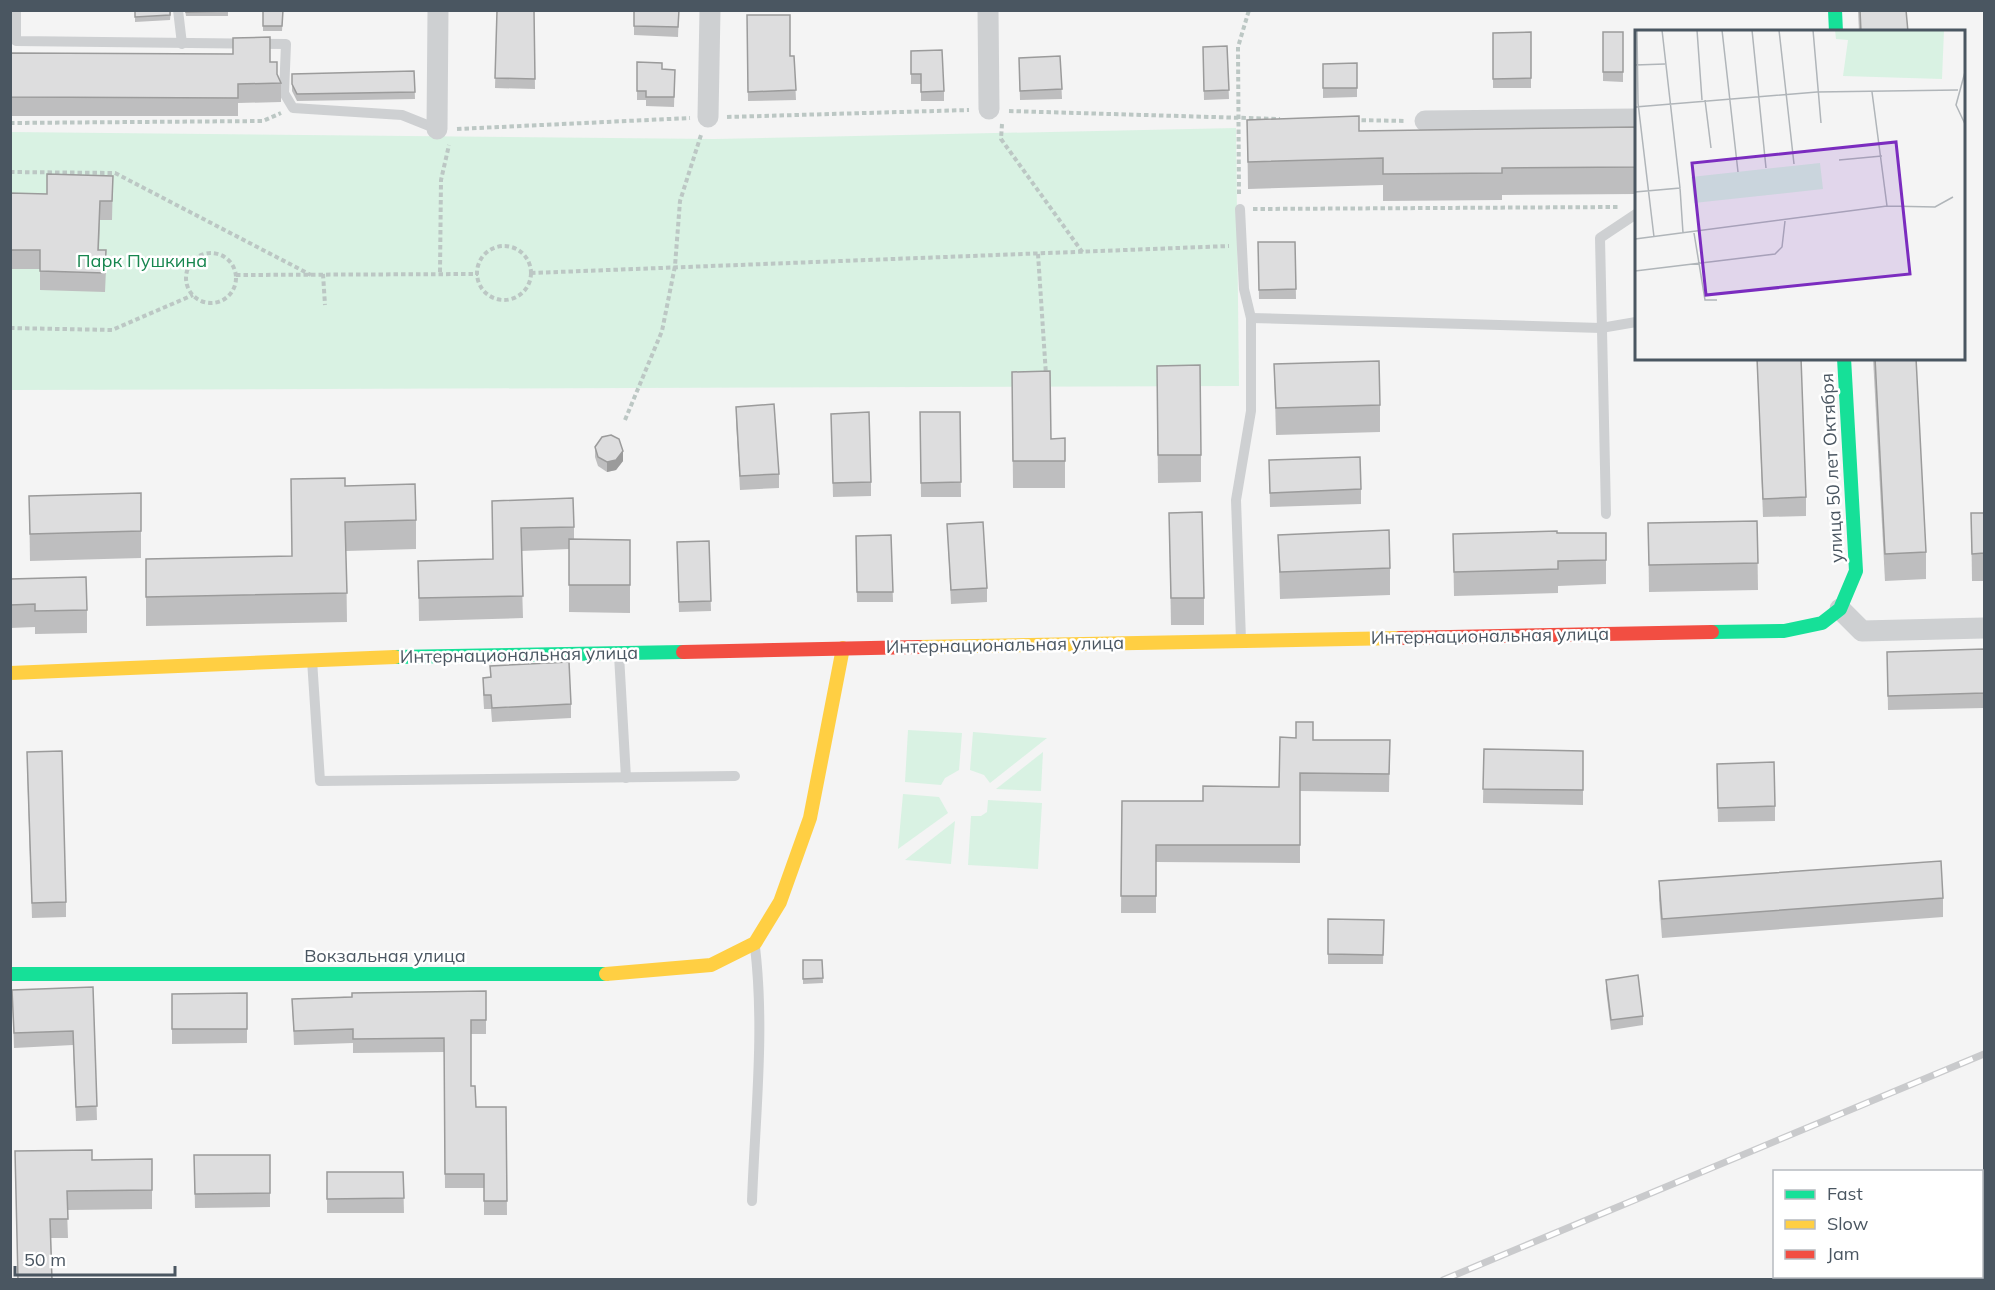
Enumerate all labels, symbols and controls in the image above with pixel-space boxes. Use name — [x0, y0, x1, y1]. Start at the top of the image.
inset map — [1635, 30, 1965, 360]
park label: Парк Пушкина — [77, 249, 207, 272]
street label: улица 50 лет Октября — [1815, 373, 1848, 563]
street label: Интернациональная улица — [1371, 622, 1609, 649]
street label: Интернациональная улица — [886, 631, 1124, 658]
street label: Интернациональная улица — [400, 641, 638, 668]
street label: Вокзальная улица — [304, 944, 466, 967]
legend — [1773, 1170, 1983, 1278]
text: Fast — [1827, 1182, 1863, 1205]
text: Slow — [1827, 1212, 1869, 1235]
scale bar — [15, 1239, 176, 1277]
text: Jam — [1827, 1242, 1860, 1265]
text: 50 m — [24, 1248, 66, 1271]

